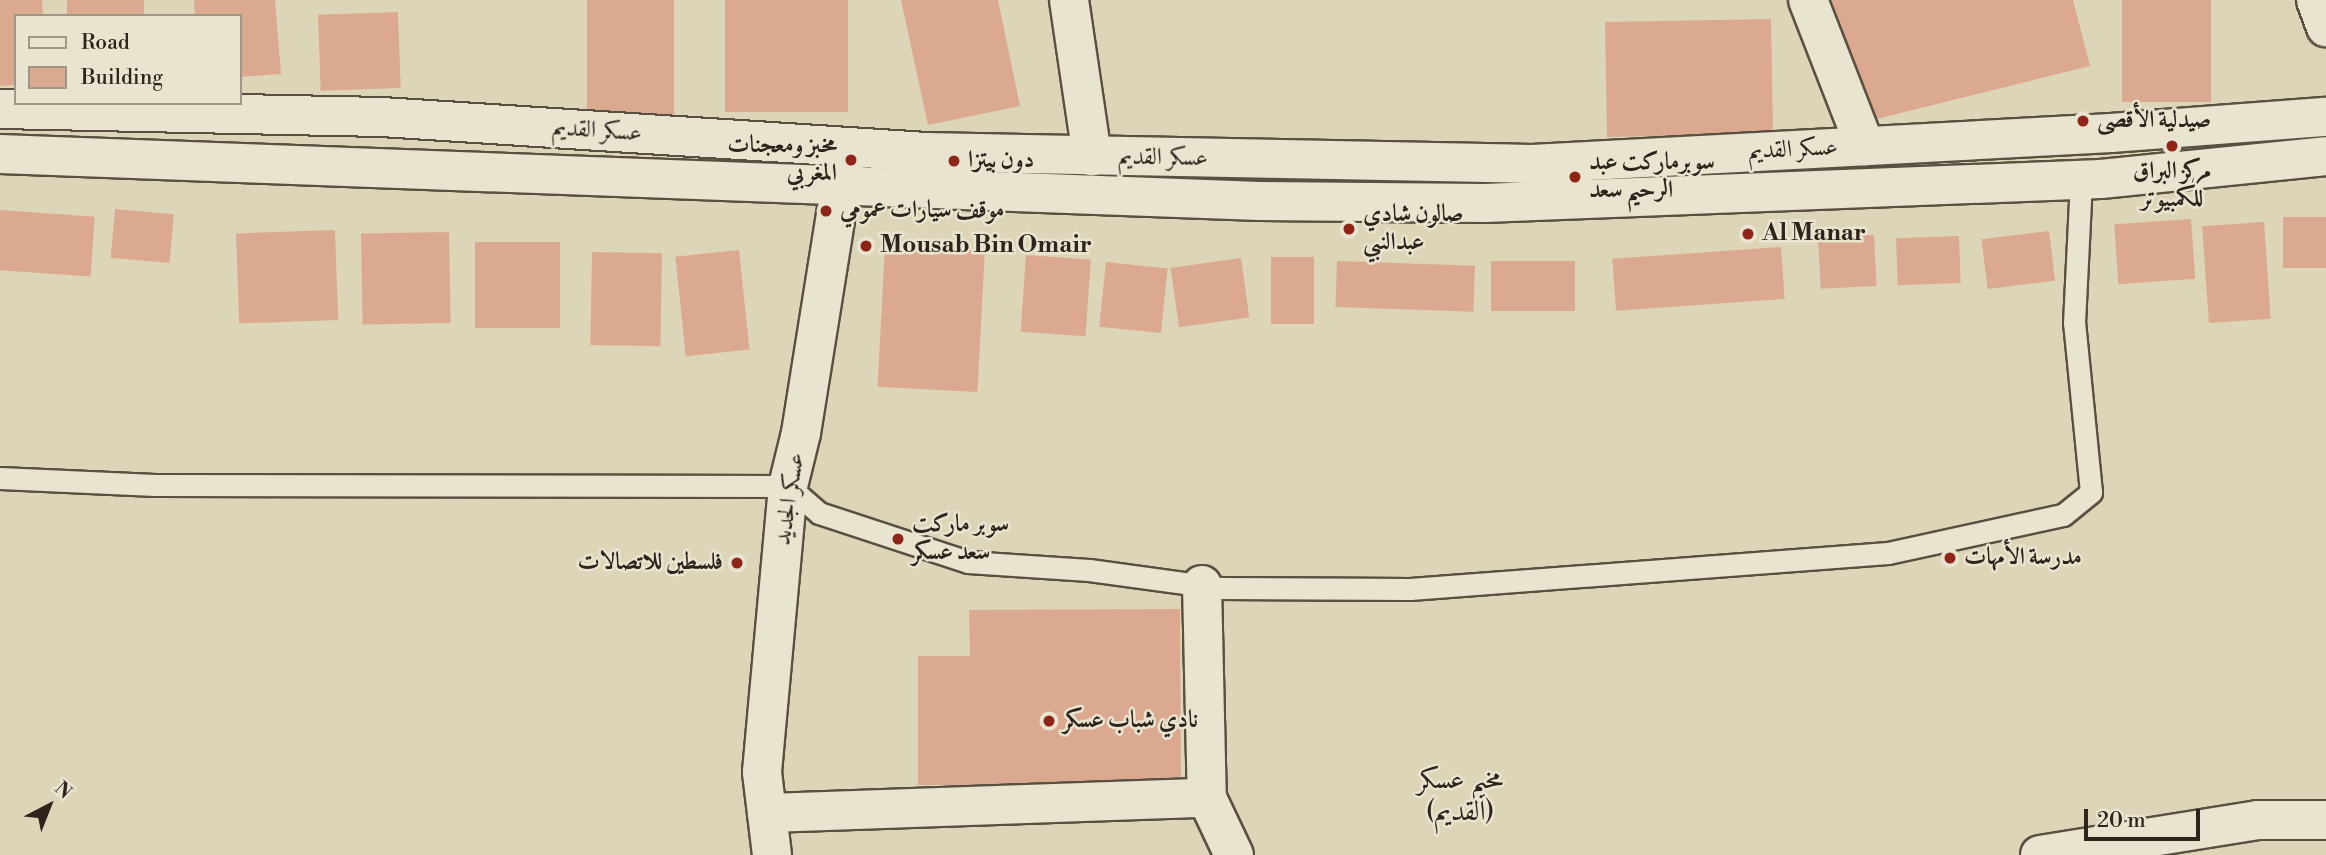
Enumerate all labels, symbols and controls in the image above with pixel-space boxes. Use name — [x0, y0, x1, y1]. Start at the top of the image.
legend — [14, 14, 242, 105]
text: Road — [81, 30, 130, 56]
text: Building — [81, 65, 163, 91]
place label: صيدلية الأقصى — [2097, 107, 2211, 135]
street label: عسكر القديم — [551, 113, 643, 149]
marker: صيدلية الأقصى — [2075, 113, 2091, 129]
place label: مخبز ومعجنات المغربي — [727, 132, 837, 188]
street label: عسكر القديم — [1747, 133, 1839, 167]
marker: مركز البراق للكمبيوتر — [2164, 138, 2180, 154]
street label: عسكر القديم — [1118, 143, 1208, 173]
place label: دون بيتزا — [968, 147, 1034, 175]
place label: سوبرماركت عبد الرحيم سعد — [1589, 149, 1715, 205]
marker: مخبز ومعجنات المغربي — [843, 152, 859, 168]
marker: دون بيتزا — [946, 153, 962, 169]
place label: مركز البراق للكمبيوتر — [2133, 158, 2211, 214]
marker: سوبرماركت عبد الرحيم سعد — [1567, 169, 1583, 185]
place label: موقف سيارات عمومي — [840, 197, 1004, 225]
place label: صالون شادي عبدالنبي — [1363, 201, 1464, 257]
marker: موقف سيارات عمومي — [818, 203, 834, 219]
place label: Al Manar — [1762, 220, 1866, 248]
marker: صالون شادي عبدالنبي — [1341, 221, 1357, 237]
marker: Al Manar — [1740, 226, 1756, 242]
place label: Mousab Bin Omair — [880, 232, 1092, 260]
marker: Mousab Bin Omair — [858, 238, 874, 254]
street label: عسكر الجديد — [768, 451, 812, 547]
place label: سوبر ماركت سعد عسكر — [912, 511, 1009, 567]
marker: سوبر ماركت سعد عسكر — [890, 531, 906, 547]
place label: مدرسة الأمهات — [1964, 544, 2082, 572]
place label: فلسطين للاتصالات — [578, 549, 723, 577]
marker: مدرسة الأمهات — [1942, 550, 1958, 566]
marker: فلسطين للاتصالات — [729, 555, 745, 571]
place label: نادي شباب عسكر — [1063, 707, 1198, 735]
marker: نادي شباب عسكر — [1041, 713, 1057, 729]
district label: مخيم عسكر (القديم) — [1417, 763, 1503, 829]
north arrow — [14, 771, 84, 841]
text: N — [49, 776, 77, 804]
scale bar — [2088, 796, 2204, 840]
text: 20 m — [2097, 808, 2146, 834]

